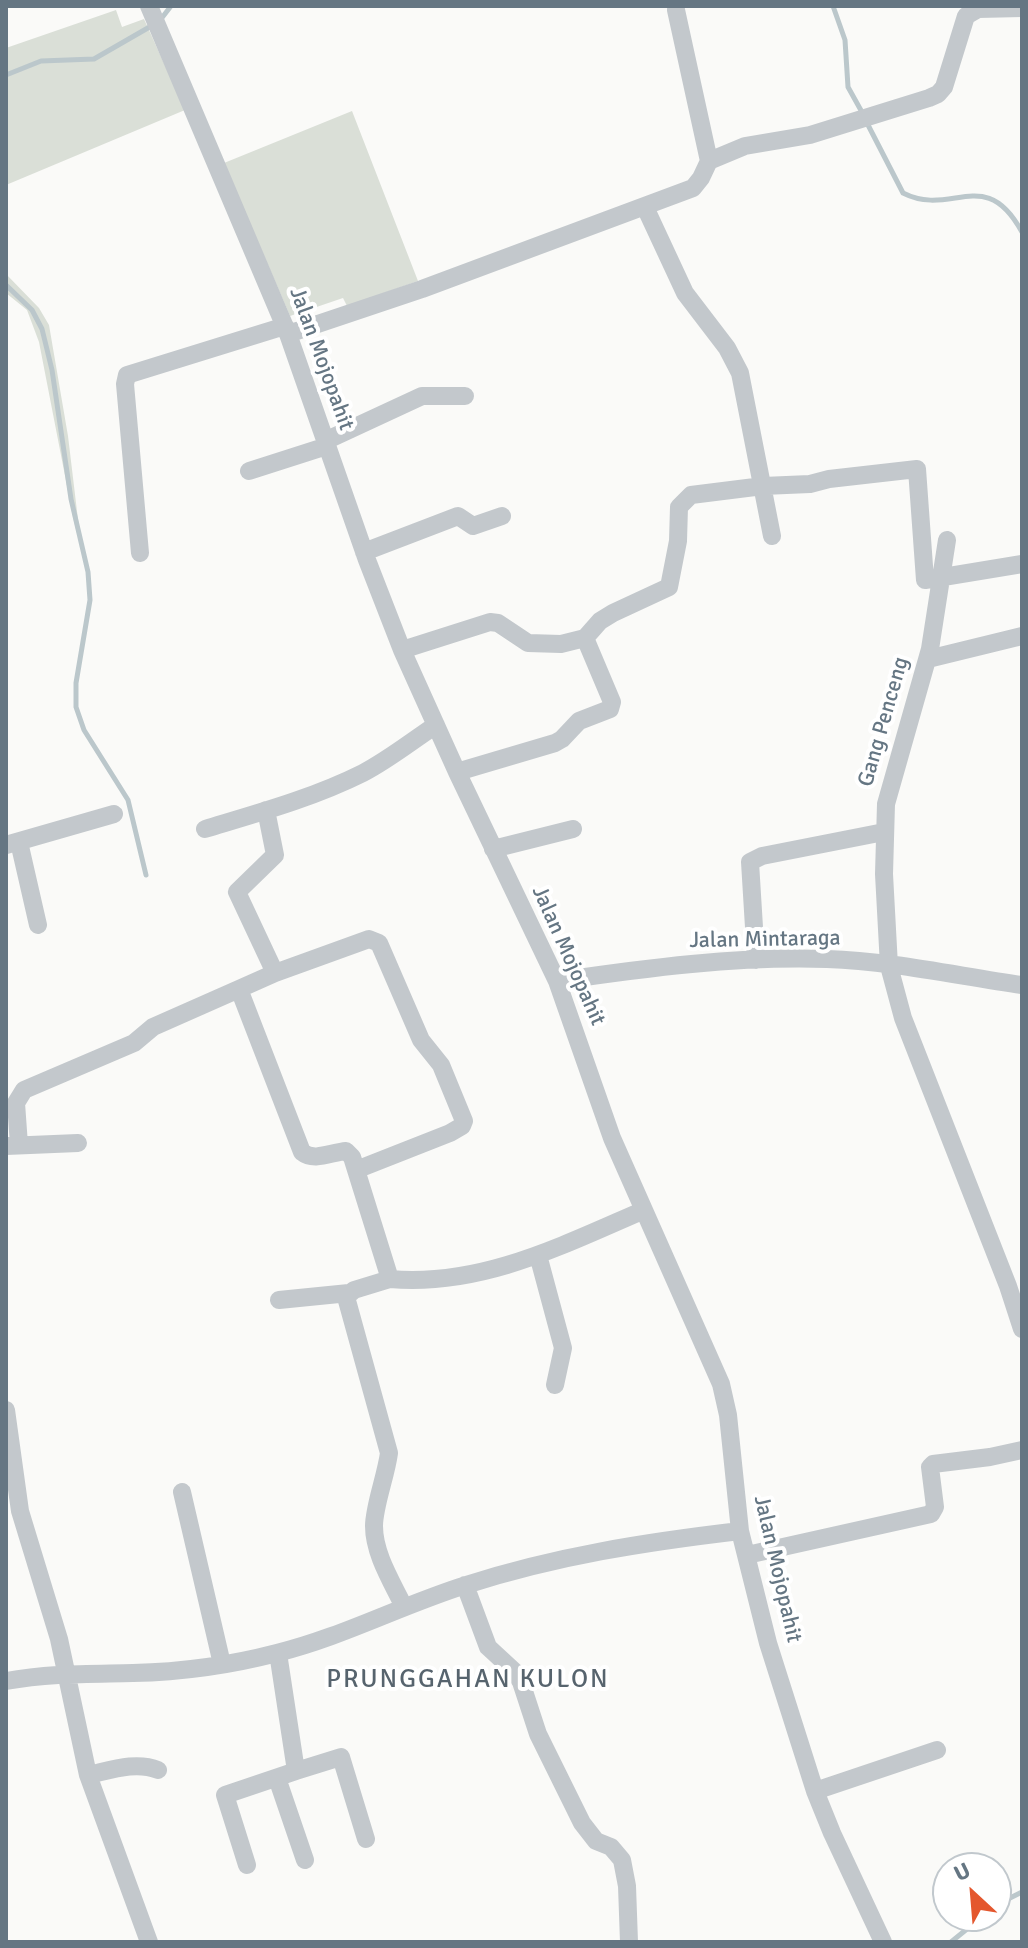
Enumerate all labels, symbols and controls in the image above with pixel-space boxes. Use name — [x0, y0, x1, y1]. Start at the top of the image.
street label: Jalan Mojopahit — [283, 284, 359, 434]
street label: Gang Penceng — [853, 654, 915, 790]
street label: Jalan Mojopahit — [525, 882, 611, 1030]
street label: Jalan Mintaraga — [689, 925, 841, 955]
street label: Jalan Mojopahit — [747, 1493, 807, 1645]
district label: PRUNGGAHAN KULON — [326, 1664, 610, 1696]
north arrow — [932, 1852, 1012, 1932]
text: U — [950, 1856, 975, 1887]

